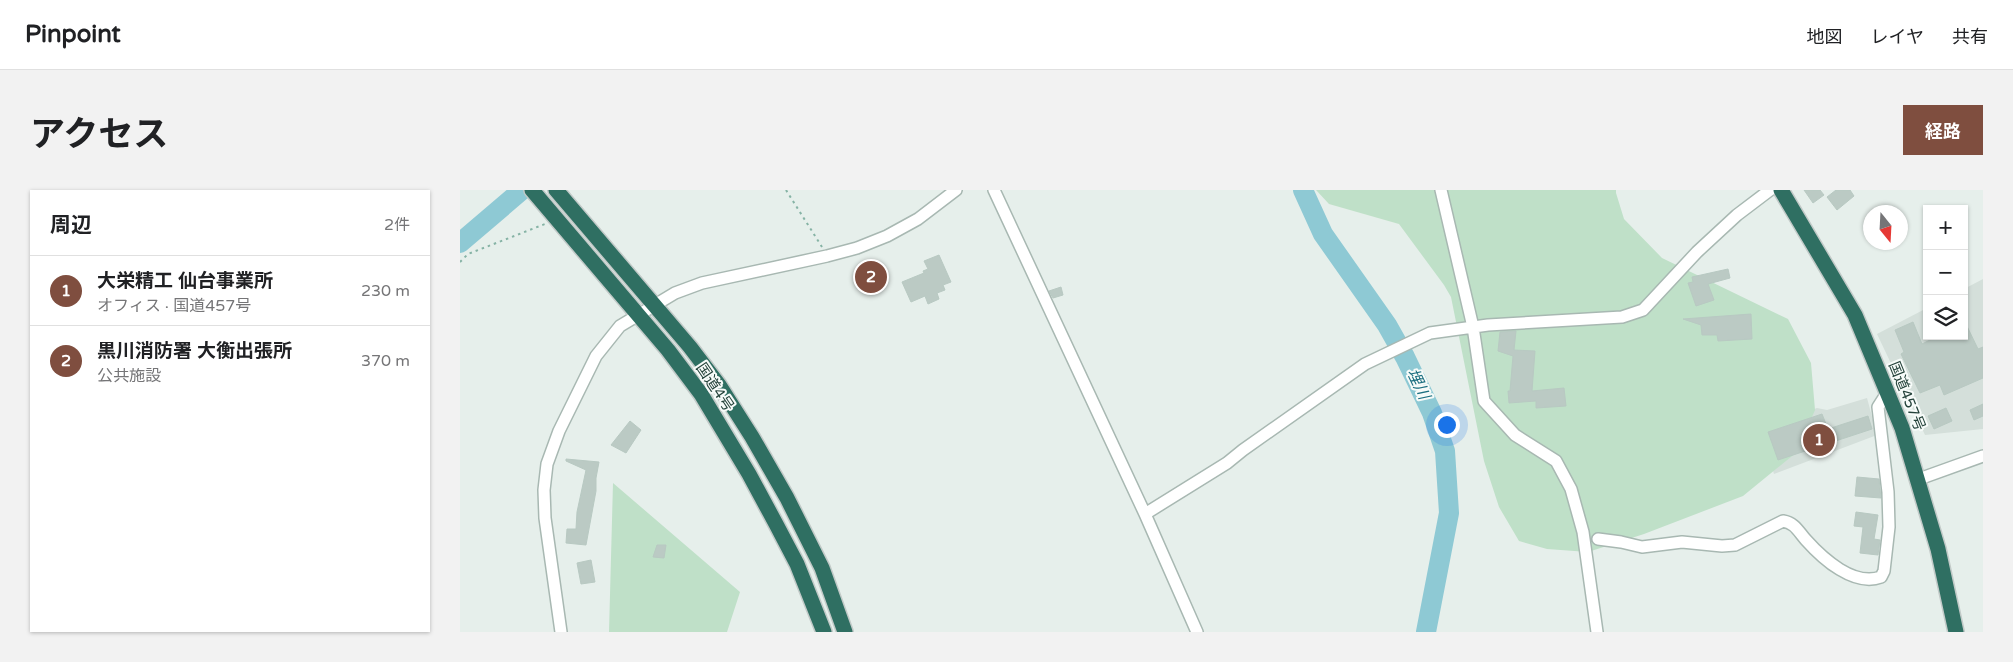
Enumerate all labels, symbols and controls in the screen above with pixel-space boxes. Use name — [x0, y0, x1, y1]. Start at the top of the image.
text: Pinpoint — [25, 20, 121, 49]
text: 地図 — [1807, 26, 1843, 48]
text: レイヤ — [1871, 26, 1924, 48]
text: 共有 — [1952, 26, 1988, 48]
button: 経路 — [1903, 105, 1983, 155]
text: アクセス — [30, 114, 168, 156]
north arrow — [1863, 205, 1908, 250]
map controls — [1923, 205, 1968, 340]
button: + — [1923, 205, 1968, 250]
text: 周辺 — [50, 213, 92, 238]
text: 2件 — [384, 215, 410, 235]
button: − — [1923, 250, 1968, 295]
pin: 2 — [855, 258, 887, 296]
text: 大栄精工 仙台事業所 — [97, 270, 273, 292]
text: 1 — [61, 281, 71, 301]
text: 230 m — [361, 281, 410, 301]
button: layers — [1923, 295, 1968, 340]
text: オフィス · 国道457号 — [97, 296, 251, 316]
text: 黒川消防署 大衡出張所 — [97, 340, 292, 362]
text: 2 — [61, 351, 71, 371]
text: 370 m — [361, 351, 410, 371]
street label: 国道4号 — [692, 359, 738, 415]
street label: 国道457号 — [1885, 359, 1929, 433]
water label: 埋川 — [1402, 365, 1435, 405]
text: 公共施設 — [97, 366, 161, 386]
your location — [1434, 412, 1460, 438]
pin: 1 — [1803, 421, 1835, 459]

